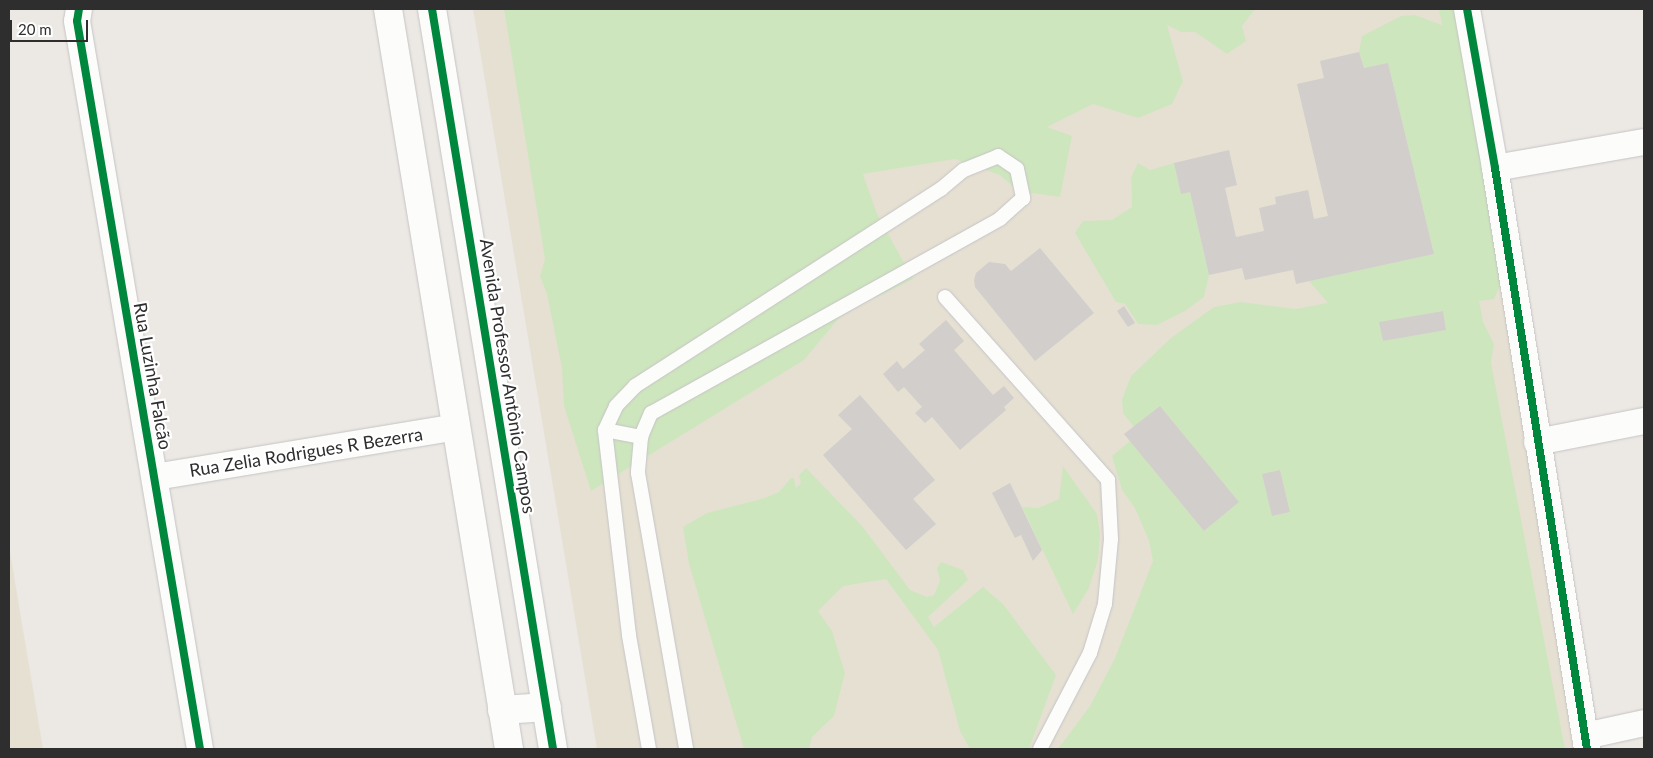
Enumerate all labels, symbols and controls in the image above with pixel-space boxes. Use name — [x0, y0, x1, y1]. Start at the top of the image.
scale bar — [12, 10, 90, 42]
text: 20 m — [18, 20, 52, 38]
street label: Avenida Professor Antônio Campos — [476, 237, 540, 515]
street label: Rua Luzinha Falcão — [129, 301, 177, 451]
street label: Rua Zelia Rodrigues R Bezerra — [188, 423, 424, 481]

